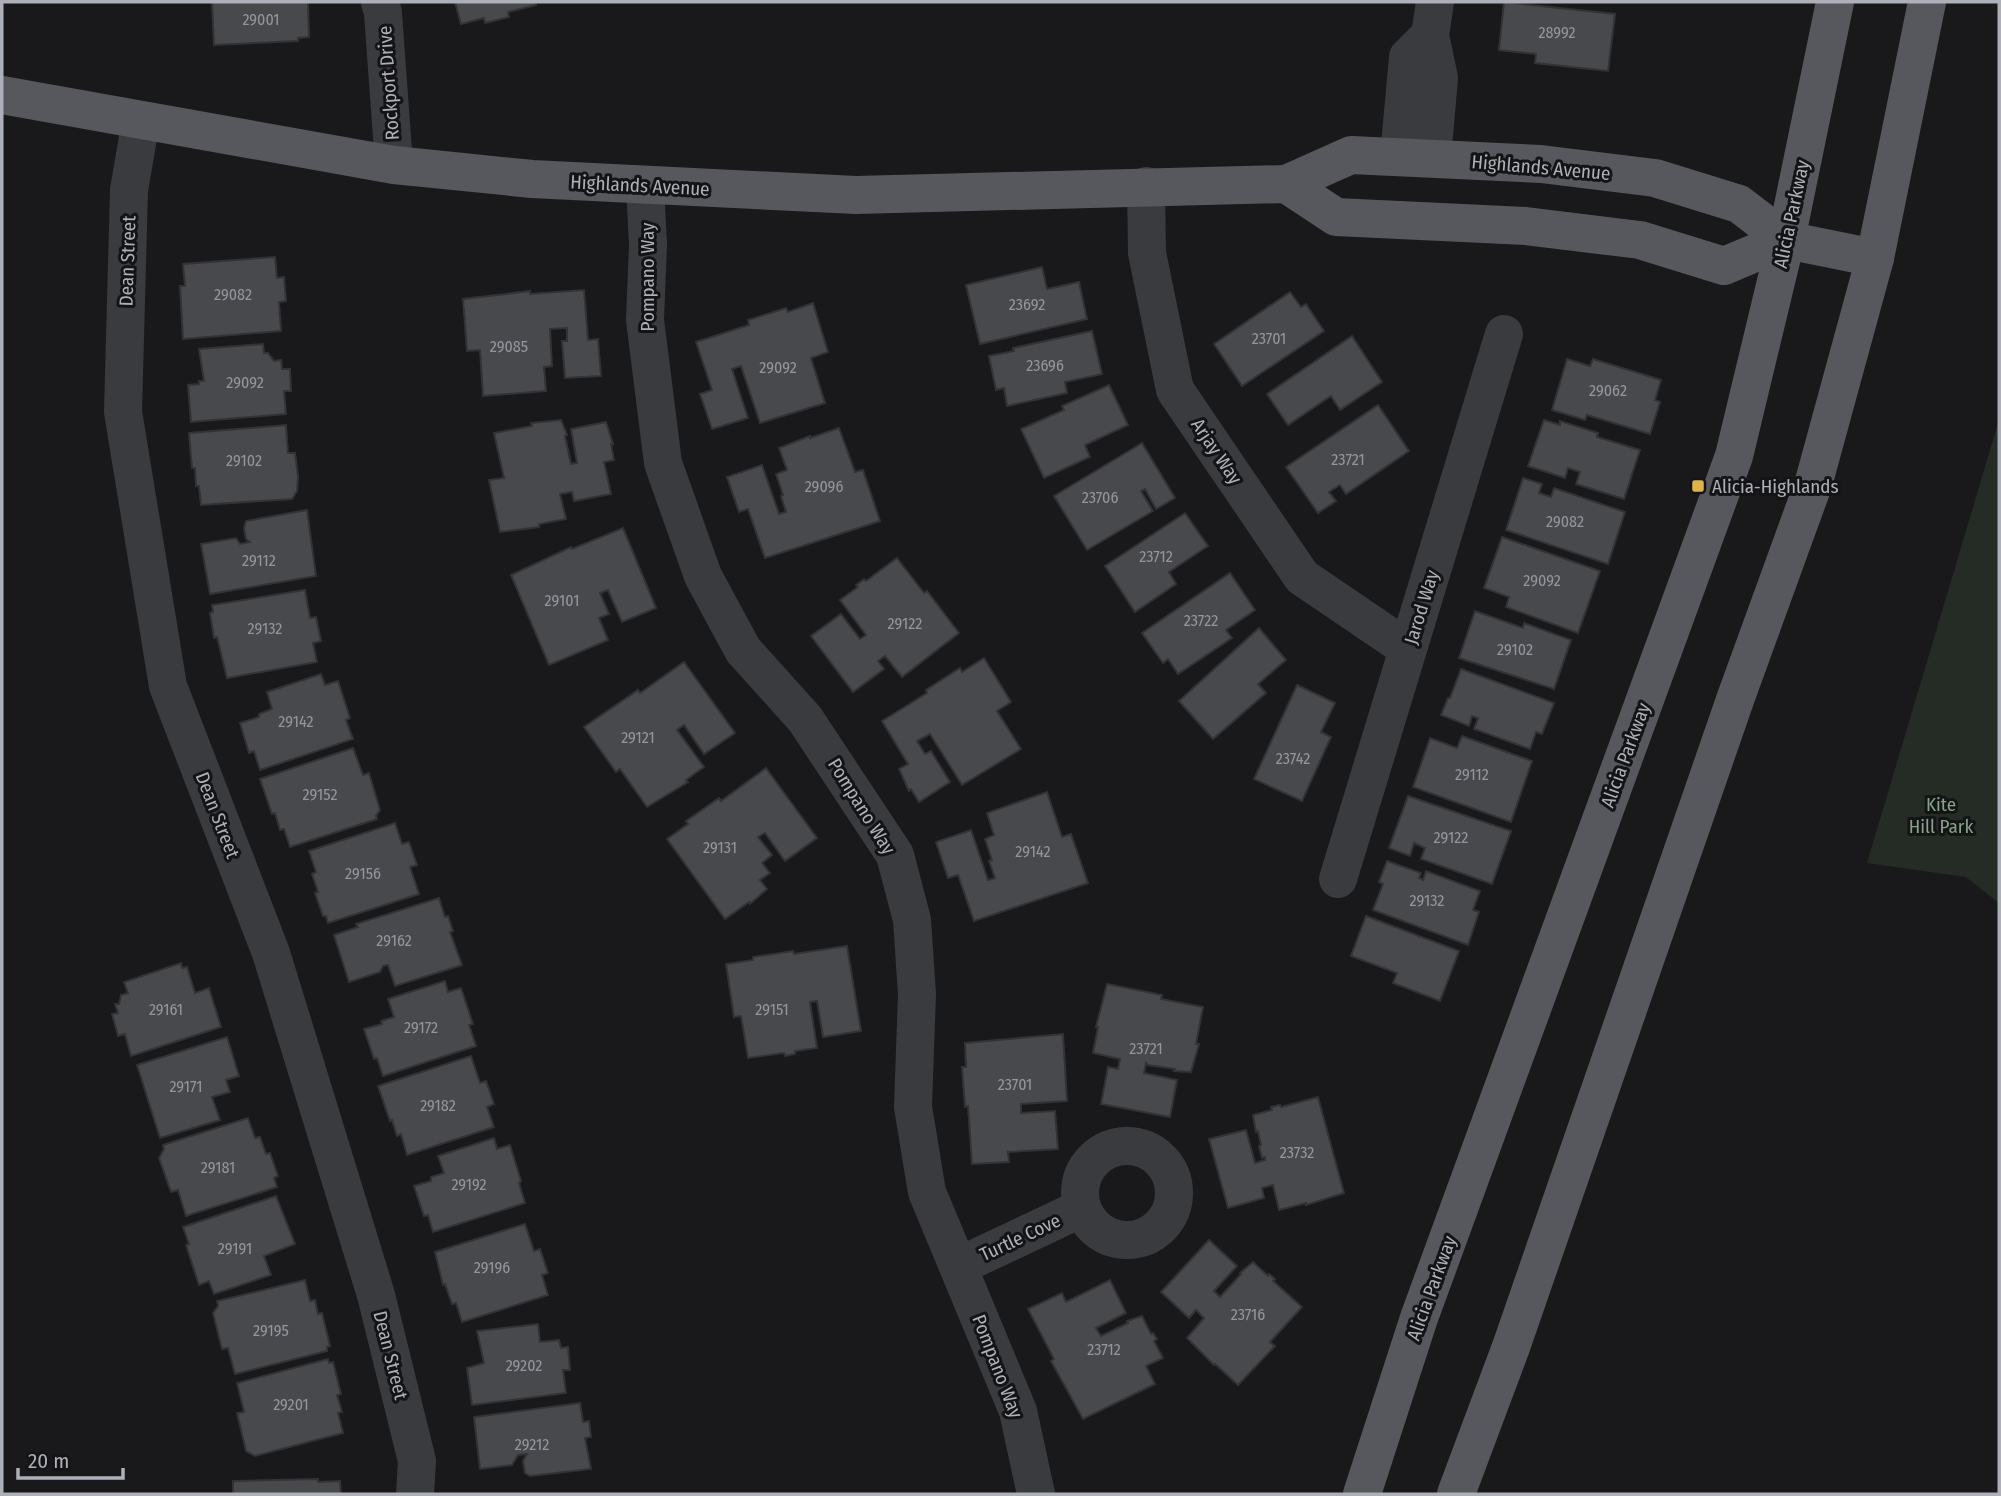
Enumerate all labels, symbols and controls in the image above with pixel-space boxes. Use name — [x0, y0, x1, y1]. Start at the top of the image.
house number: 29001 — [242, 10, 280, 29]
house number: 28992 — [1538, 23, 1576, 42]
street label: Rockport Drive — [373, 25, 404, 141]
street label: Highlands Avenue — [1471, 150, 1611, 185]
street label: Alicia Parkway — [1769, 157, 1814, 270]
street label: Highlands Avenue — [570, 170, 710, 201]
street label: Dean Street — [114, 214, 141, 307]
street label: Pompano Way — [636, 222, 659, 331]
house number: 29082 — [214, 285, 252, 304]
house number: 23692 — [1009, 295, 1045, 314]
house number: 23701 — [1252, 329, 1286, 348]
house number: 29085 — [490, 337, 528, 356]
house number: 23696 — [1026, 356, 1064, 375]
house number: 29092 — [759, 358, 797, 377]
house number: 29092 — [226, 373, 264, 392]
house number: 29062 — [1589, 381, 1627, 400]
street label: Arjay Way — [1186, 414, 1247, 489]
house number: 23721 — [1331, 450, 1365, 469]
house number: 29102 — [226, 451, 262, 470]
place label: Alicia-Highlands — [1712, 475, 1839, 498]
house number: 29096 — [805, 477, 843, 496]
marker: Alicia-Highlands — [1690, 478, 1706, 494]
house number: 23706 — [1082, 488, 1118, 507]
house number: 29082 — [1546, 512, 1584, 531]
house number: 23712 — [1139, 547, 1173, 566]
house number: 29112 — [242, 551, 276, 570]
street label: Jarod Way — [1399, 567, 1444, 647]
house number: 29092 — [1523, 571, 1561, 590]
house number: 29101 — [545, 591, 579, 610]
house number: 23722 — [1184, 611, 1218, 630]
house number: 29122 — [888, 614, 922, 633]
house number: 29132 — [248, 619, 282, 638]
house number: 29102 — [1497, 640, 1533, 659]
street label: Alicia Parkway — [1596, 699, 1655, 811]
house number: 29142 — [278, 712, 314, 731]
house number: 29121 — [621, 728, 655, 747]
house number: 23742 — [1276, 749, 1310, 768]
street label: Pompano Way — [823, 754, 900, 859]
house number: 29112 — [1455, 765, 1489, 784]
street label: Dean Street — [191, 769, 245, 862]
house number: 29152 — [303, 785, 337, 804]
park label: Kite Hill Park — [1909, 793, 1973, 838]
house number: 29122 — [1434, 828, 1468, 847]
house number: 29131 — [703, 838, 737, 857]
house number: 29142 — [1015, 842, 1051, 861]
house number: 29156 — [345, 864, 381, 883]
house number: 29132 — [1410, 891, 1444, 910]
house number: 29162 — [376, 931, 412, 950]
house number: 29161 — [149, 1000, 183, 1019]
house number: 29151 — [755, 1000, 789, 1019]
house number: 29172 — [404, 1018, 438, 1037]
house number: 23721 — [1129, 1039, 1163, 1058]
house number: 23701 — [998, 1075, 1032, 1094]
house number: 29171 — [169, 1077, 203, 1096]
house number: 29182 — [420, 1096, 456, 1115]
house number: 23732 — [1280, 1143, 1314, 1162]
house number: 29181 — [201, 1158, 235, 1177]
house number: 29192 — [451, 1175, 487, 1194]
street label: Turtle Cove — [976, 1209, 1064, 1266]
street label: Alicia Parkway — [1402, 1232, 1461, 1344]
house number: 29191 — [218, 1239, 252, 1258]
house number: 29196 — [474, 1258, 510, 1277]
house number: 23716 — [1231, 1305, 1265, 1324]
street label: Dean Street — [368, 1308, 413, 1403]
street label: Pompano Way — [967, 1311, 1028, 1422]
house number: 29195 — [253, 1321, 289, 1340]
house number: 23712 — [1087, 1340, 1121, 1359]
house number: 29202 — [506, 1356, 542, 1375]
house number: 29201 — [273, 1395, 309, 1414]
house number: 29212 — [515, 1435, 549, 1454]
scale bar — [18, 1436, 122, 1480]
text: 20 m — [28, 1448, 69, 1474]

